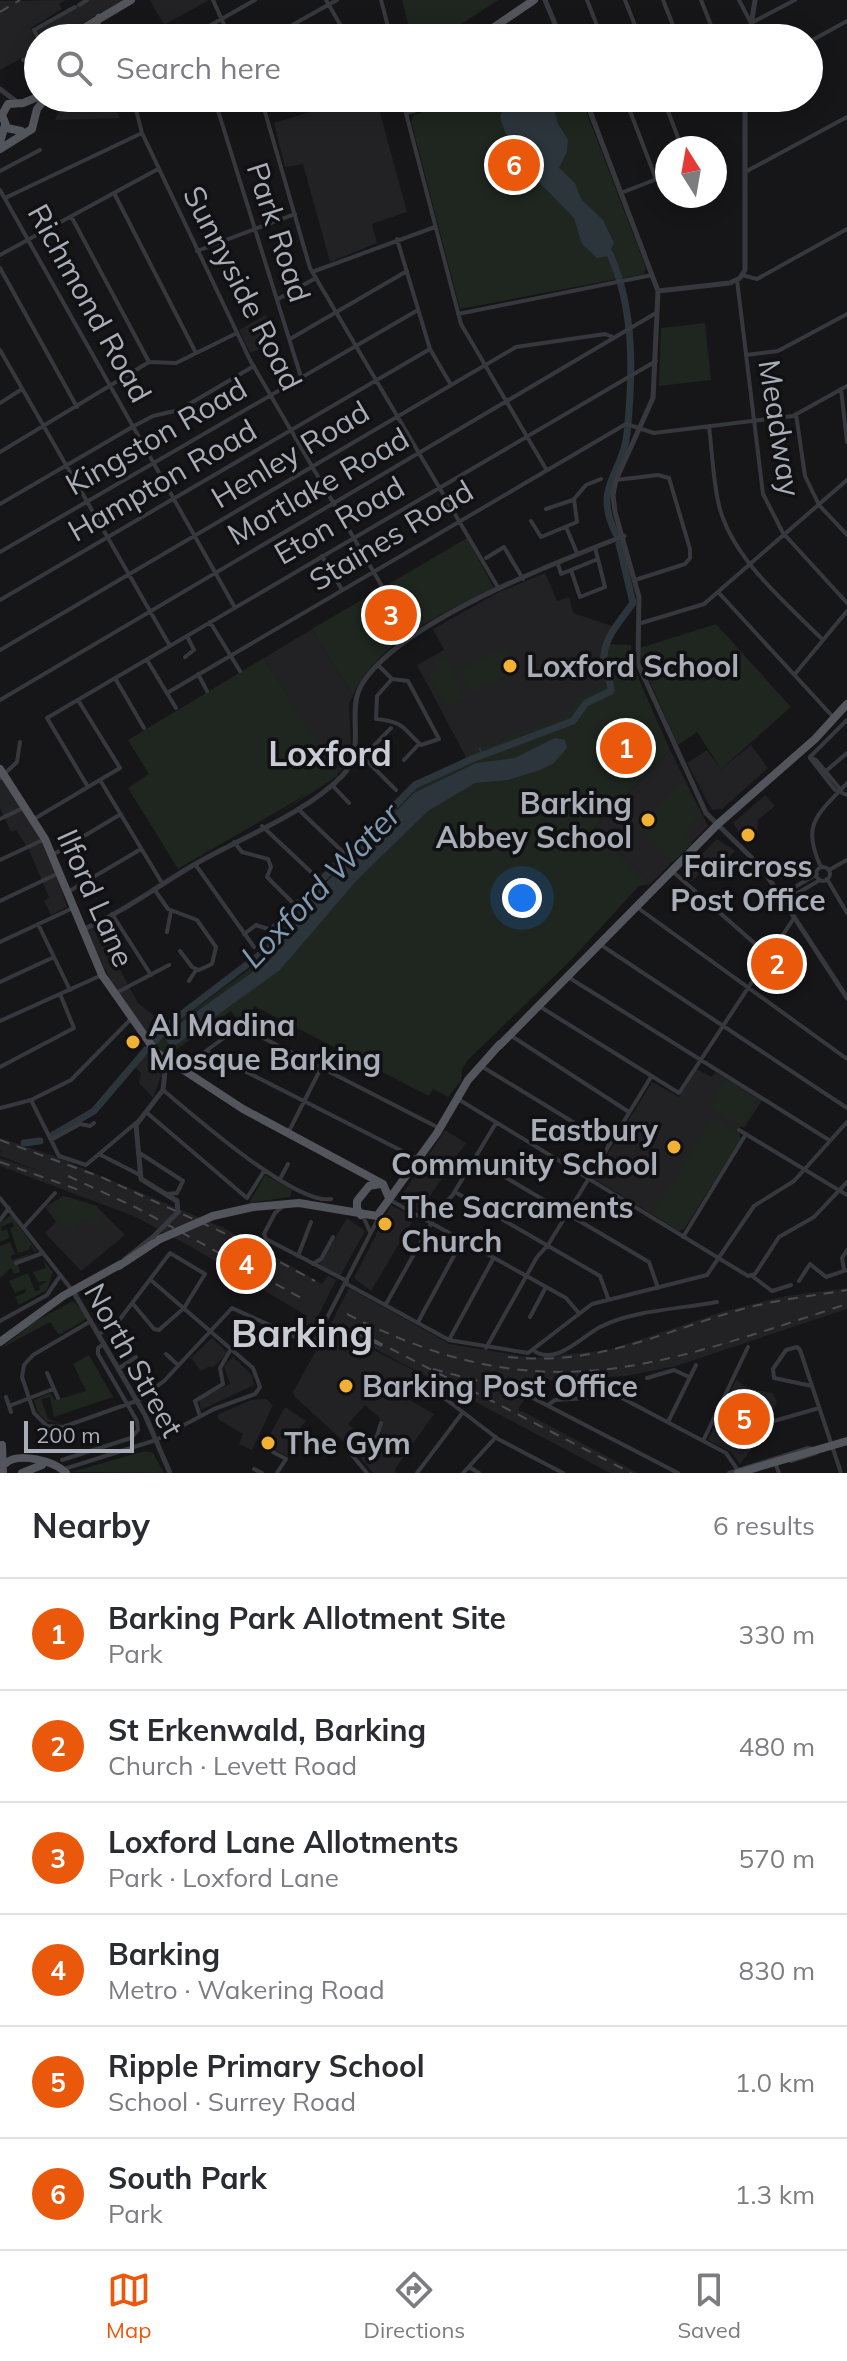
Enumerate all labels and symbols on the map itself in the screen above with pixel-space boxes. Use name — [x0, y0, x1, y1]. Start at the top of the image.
pin: 6 — [488, 135, 540, 195]
north arrow — [655, 136, 727, 208]
street label: Park Road — [239, 157, 319, 307]
street label: Sunnyside Road — [175, 179, 311, 397]
street label: Richmond Road — [20, 197, 160, 409]
street label: Meadway — [750, 357, 810, 499]
street label: Kingston Road — [59, 369, 253, 503]
street label: Henley Road — [204, 392, 376, 516]
street label: Hampton Road — [61, 411, 263, 549]
street label: Mortlake Road — [221, 419, 415, 553]
street label: Eton Road — [267, 468, 411, 572]
street label: Staines Road — [302, 471, 480, 599]
pin: 3 — [365, 585, 417, 645]
place label: Loxford School — [526, 647, 739, 685]
marker: Loxford School — [501, 657, 519, 675]
pin: 1 — [600, 718, 652, 778]
district label: Loxford — [268, 732, 392, 775]
place label: Barking Abbey School — [436, 784, 632, 856]
water label: Loxford Water — [232, 794, 409, 975]
marker: Barking Abbey School — [639, 811, 657, 829]
street label: Ilford Lane — [49, 823, 143, 973]
marker: Faircross Post Office — [739, 826, 757, 844]
place label: Faircross Post Office — [670, 847, 826, 919]
your location — [502, 878, 542, 918]
pin: 2 — [751, 934, 803, 994]
place label: Al Madina Mosque Barking — [149, 1006, 381, 1078]
marker: Al Madina Mosque Barking — [124, 1033, 142, 1051]
place label: Eastbury Community School — [391, 1111, 659, 1183]
marker: Eastbury Community School — [665, 1138, 683, 1156]
place label: The Sacraments Church — [401, 1188, 634, 1260]
marker: The Sacraments Church — [376, 1215, 394, 1233]
pin: 4 — [220, 1234, 272, 1294]
street label: North Street — [76, 1276, 192, 1444]
district label: Barking — [231, 1309, 373, 1357]
place label: Barking Post Office — [362, 1367, 638, 1405]
marker: Barking Post Office — [337, 1377, 355, 1395]
pin: 5 — [718, 1389, 770, 1449]
scale bar — [24, 1417, 134, 1453]
place label: The Gym — [284, 1424, 411, 1462]
marker: The Gym — [259, 1434, 277, 1452]

